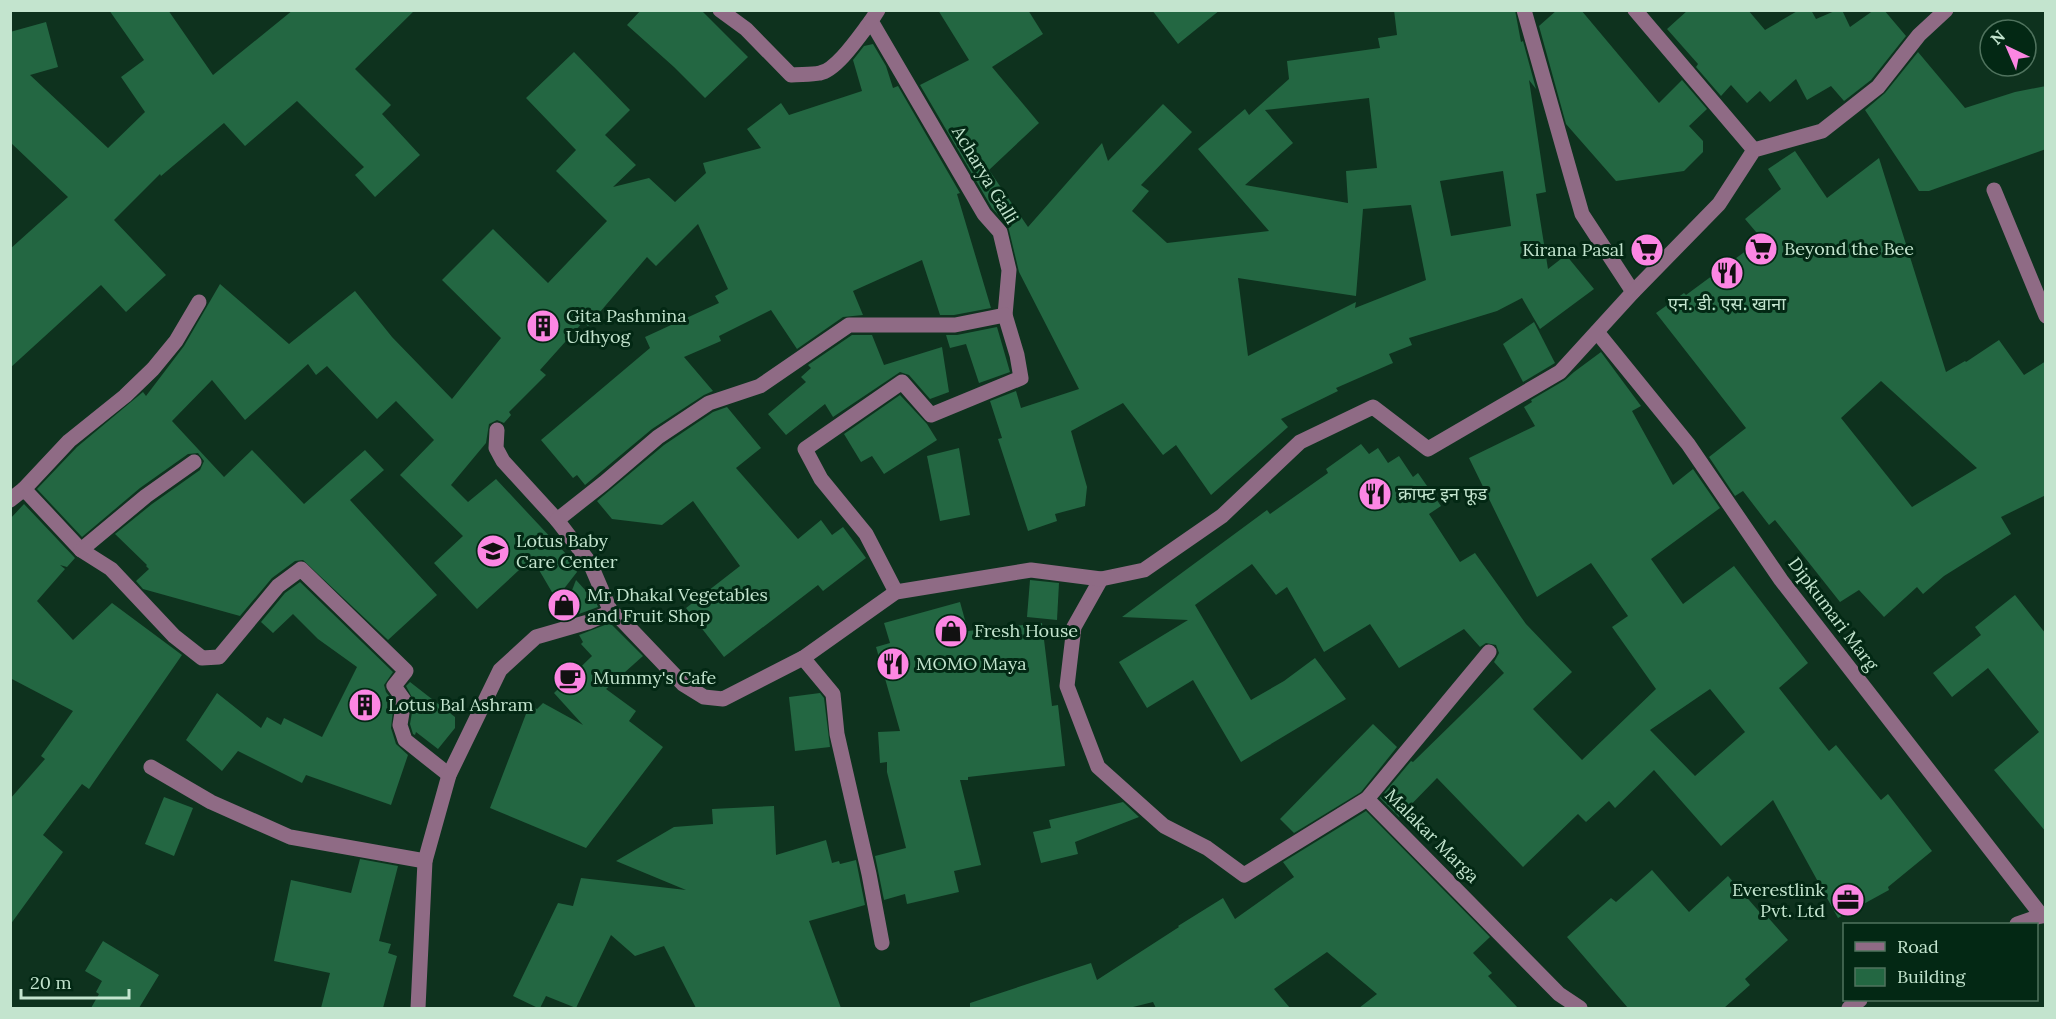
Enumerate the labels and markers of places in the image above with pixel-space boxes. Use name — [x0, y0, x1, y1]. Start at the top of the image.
supermarket icon: Beyond the Bee — [1743, 231, 1779, 267]
supermarket icon: Kirana Pasal — [1629, 232, 1665, 268]
place label: Beyond the Bee — [1784, 237, 1914, 260]
place label: Kirana Pasal — [1522, 238, 1624, 261]
restaurant icon: एन. डी. एस. खाना — [1709, 255, 1745, 291]
place label: एन. डी. एस. खाना — [1668, 292, 1786, 315]
place label: Gita Pashmina Udhyog — [566, 304, 687, 348]
building icon: Gita Pashmina Udhyog — [525, 308, 561, 344]
restaurant icon: क्राफ्ट इन फूड — [1357, 476, 1393, 512]
place label: क्राफ्ट इन फूड — [1398, 482, 1488, 506]
place label: Lotus Baby Care Center — [516, 529, 618, 573]
school or university icon: Lotus Baby Care Center — [475, 533, 511, 569]
place label: Mr Dhakal Vegetables and Fruit Shop — [587, 583, 768, 627]
shop icon: Mr Dhakal Vegetables and Fruit Shop — [546, 587, 582, 623]
shop icon: Fresh House — [933, 613, 969, 649]
place label: Fresh House — [974, 619, 1078, 642]
restaurant icon: MOMO Maya — [875, 646, 911, 682]
place label: MOMO Maya — [916, 652, 1027, 675]
cafe icon: Mummy's Cafe — [552, 660, 588, 696]
place label: Mummy's Cafe — [593, 666, 717, 689]
building icon: Lotus Bal Ashram — [347, 687, 383, 723]
place label: Lotus Bal Ashram — [388, 693, 533, 716]
place label: Everestlink Pvt. Ltd — [1732, 878, 1825, 922]
office icon: Everestlink Pvt. Ltd — [1830, 882, 1866, 918]

